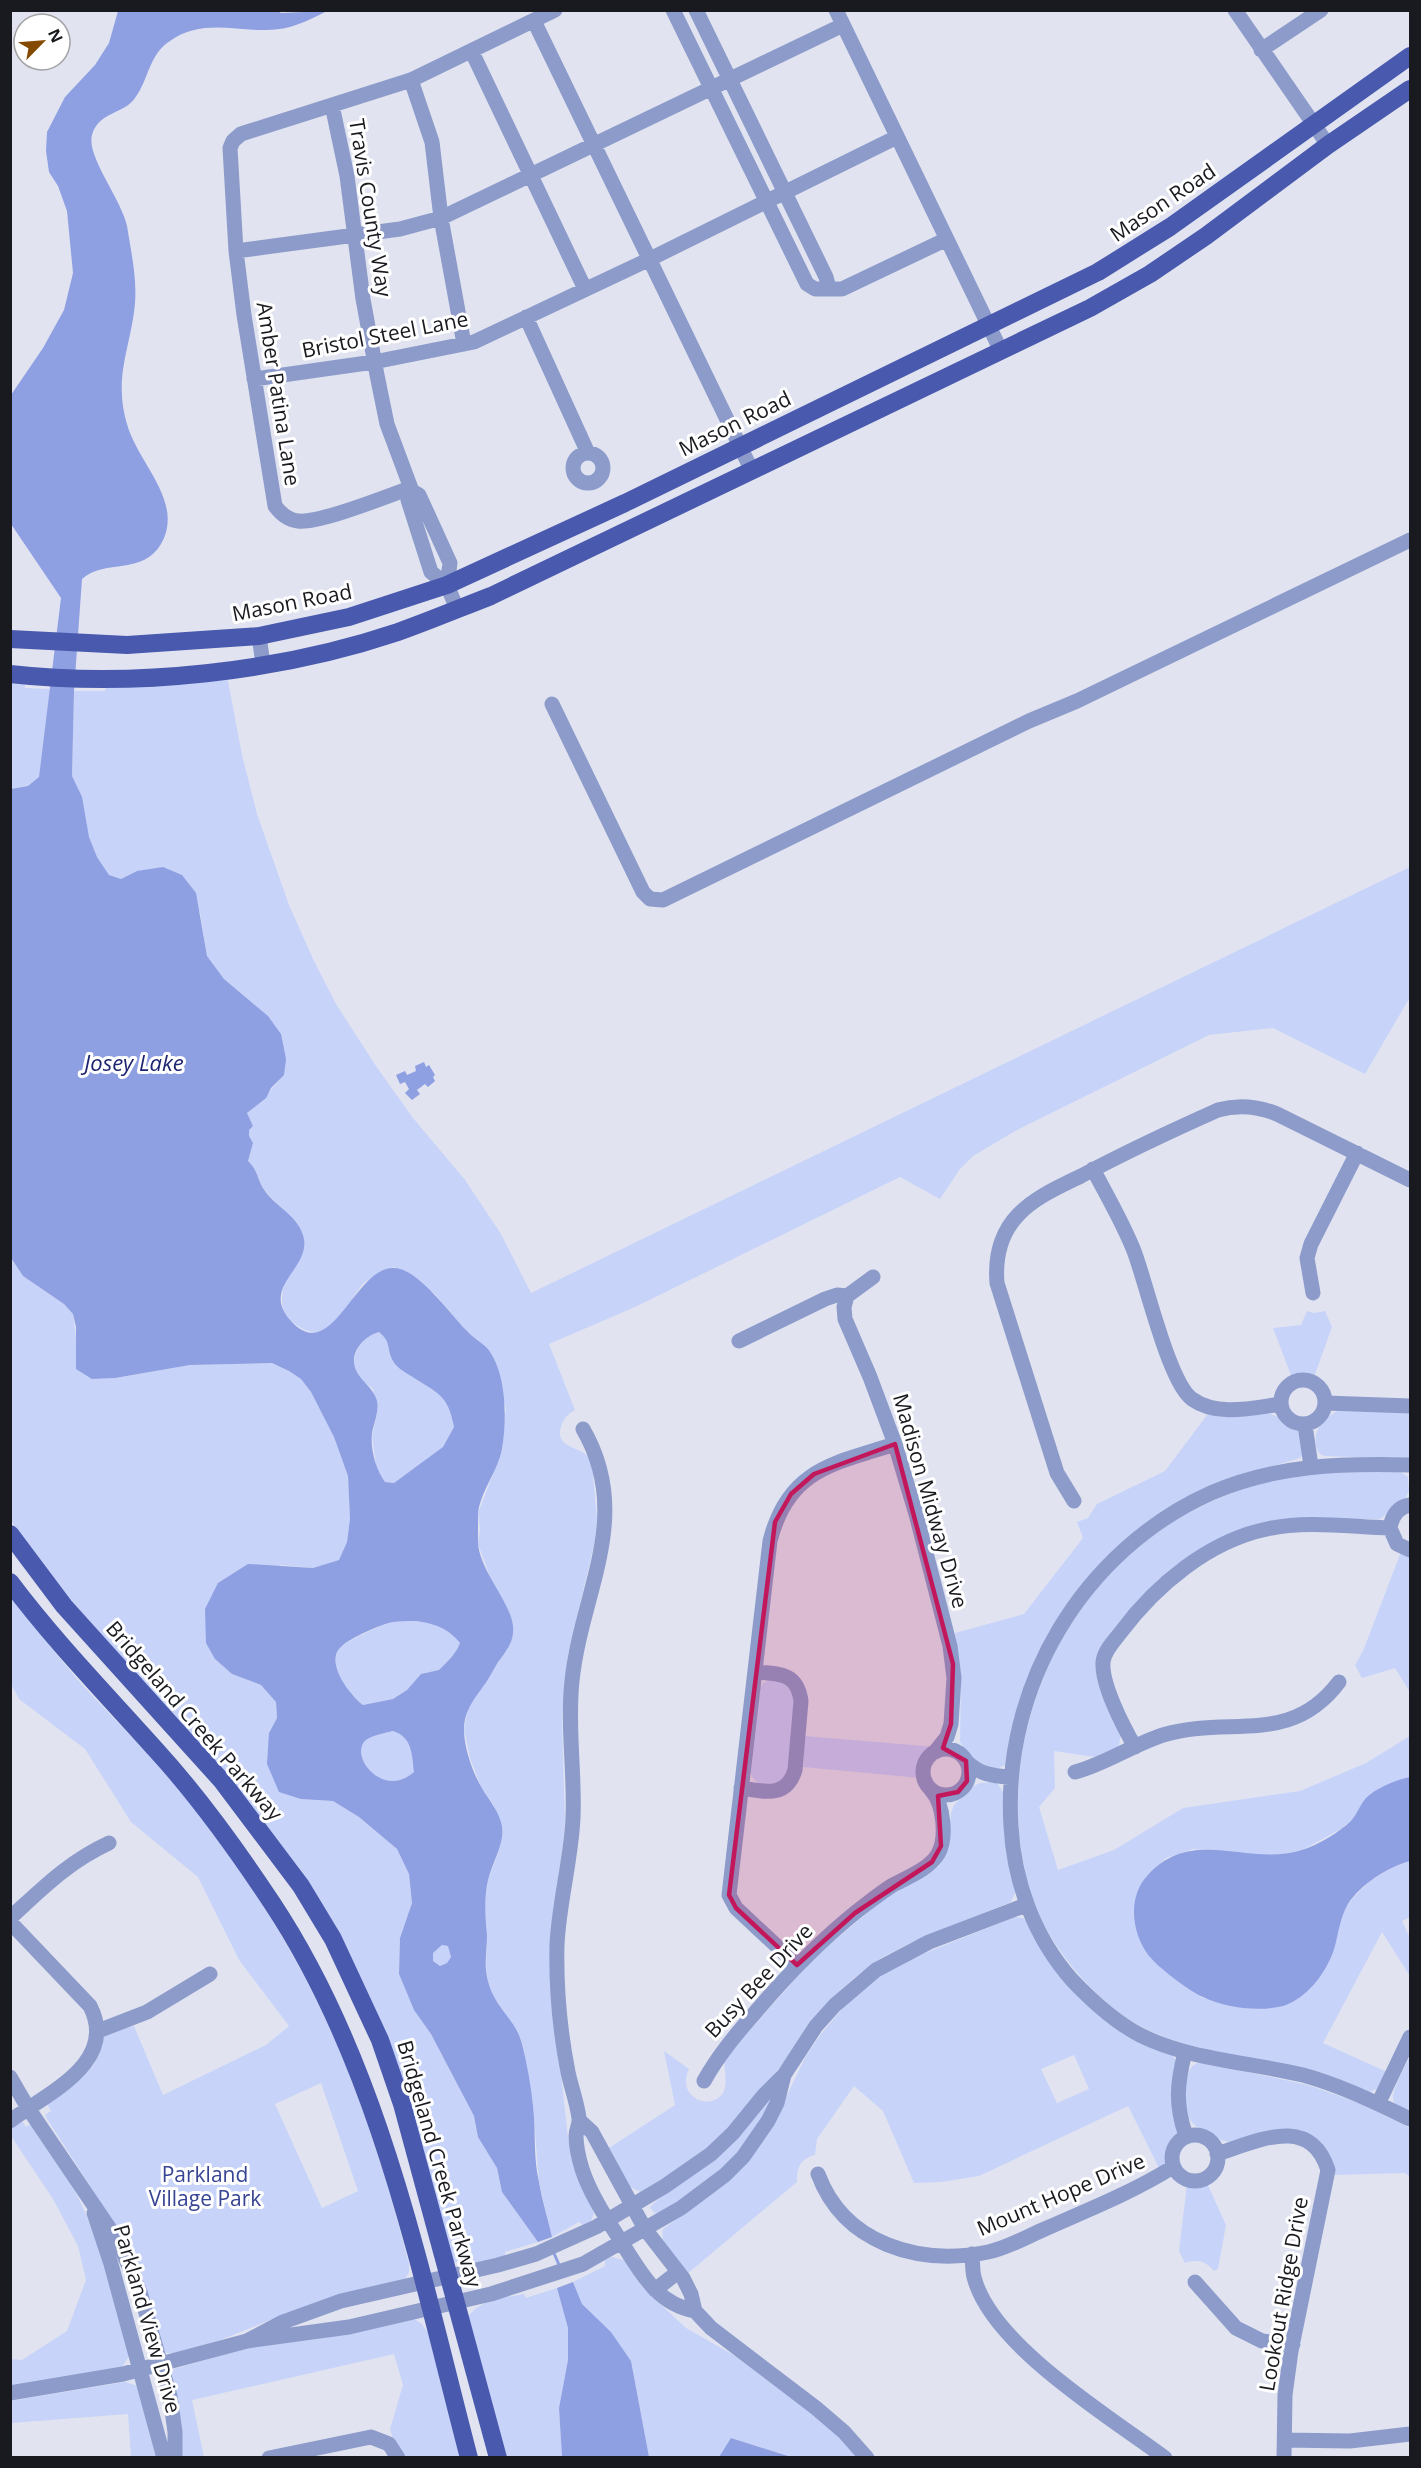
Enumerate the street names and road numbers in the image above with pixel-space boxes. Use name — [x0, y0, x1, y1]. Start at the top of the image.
street label: Travis County Way — [343, 117, 399, 299]
street label: Mason Road — [1104, 157, 1221, 248]
street label: Amber Patina Lane — [251, 300, 307, 488]
street label: Bristol Steel Lane — [299, 304, 470, 364]
street label: Mason Road — [674, 384, 795, 462]
street label: Mason Road — [229, 577, 354, 627]
street label: Madison Midway Drive — [887, 1390, 975, 1611]
street label: Bridgeland Creek Parkway — [100, 1615, 290, 1826]
street label: Busy Bee Drive — [698, 1917, 818, 2043]
street label: Bridgeland Creek Parkway — [391, 2037, 489, 2291]
street label: Mount Hope Drive — [972, 2146, 1149, 2242]
street label: Lookout Ridge Drive — [1252, 2194, 1314, 2393]
street label: Parkland View Drive — [108, 2221, 188, 2416]

